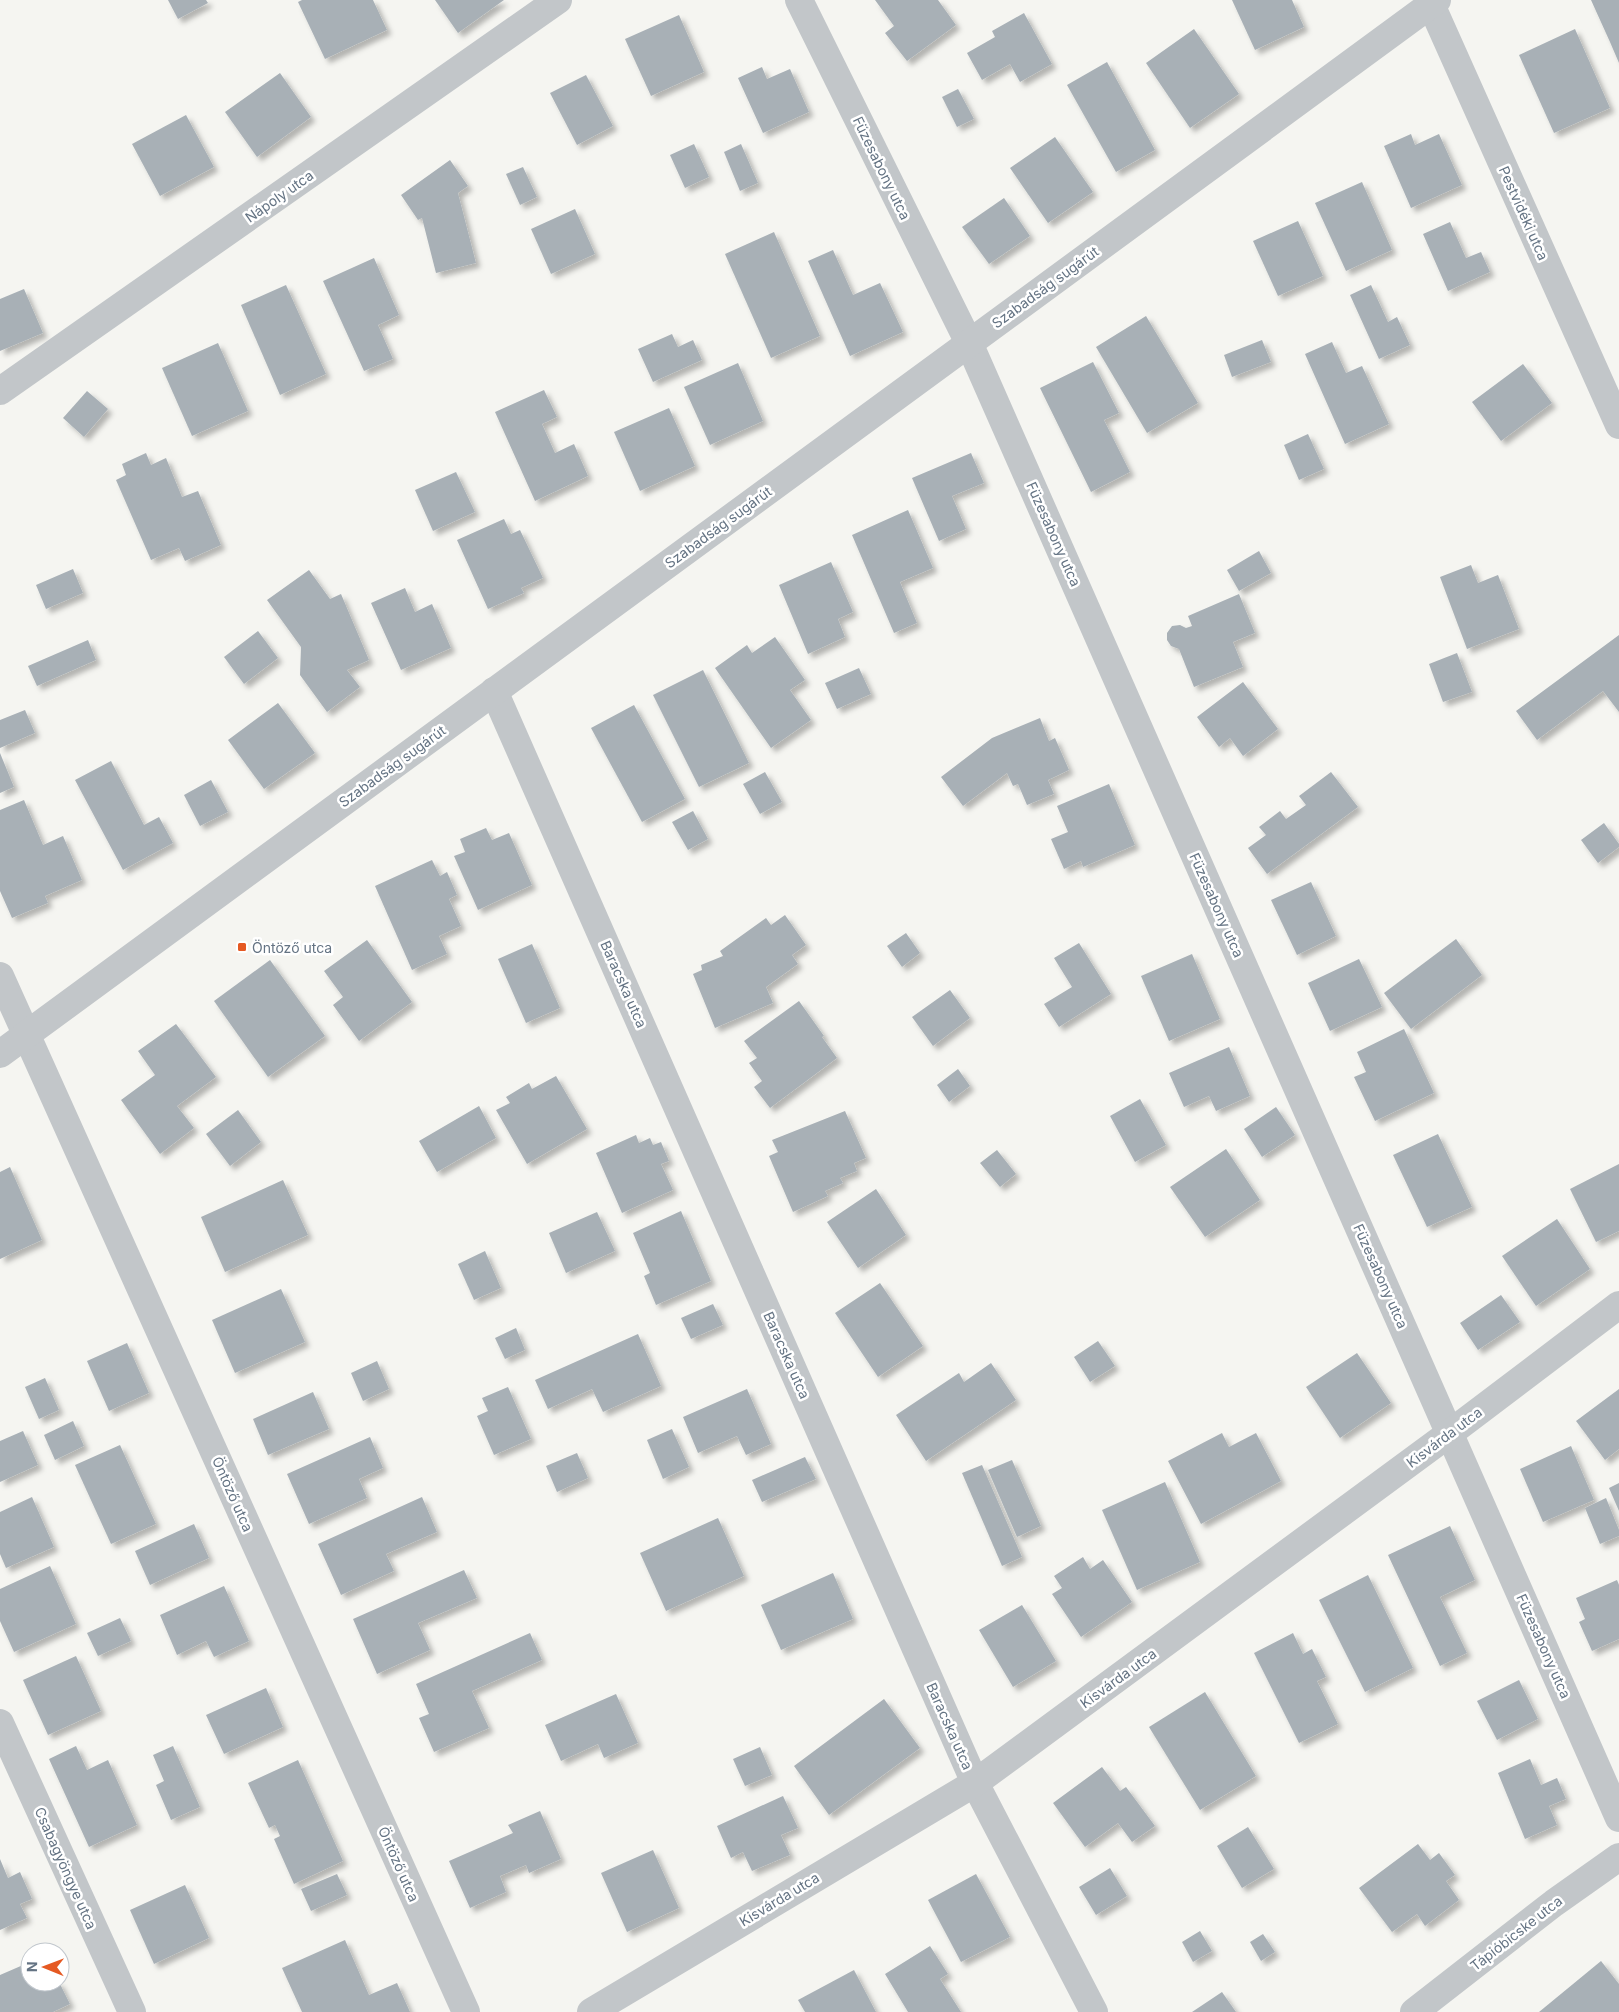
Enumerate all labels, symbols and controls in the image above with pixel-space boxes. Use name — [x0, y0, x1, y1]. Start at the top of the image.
street label: Füzesabony utca — [850, 114, 914, 222]
street label: Pestvidéki utca — [1496, 163, 1552, 263]
street label: Nápoly utca — [242, 166, 316, 226]
street label: Szabadság sugárút — [988, 242, 1102, 331]
street label: Füzesabony utca — [1023, 479, 1085, 589]
street label: Szabadság sugárút — [661, 482, 775, 571]
street label: Szabadság sugárút — [335, 721, 449, 810]
street label: Füzesabony utca — [1186, 850, 1248, 960]
street label: Baracska utca — [597, 938, 651, 1030]
place label: Öntöző utca — [252, 939, 332, 956]
marker: Öntöző utca — [236, 941, 248, 953]
street label: Füzesabony utca — [1350, 1221, 1412, 1331]
street label: Baracska utca — [760, 1309, 814, 1401]
street label: Kisvárda utca — [1403, 1403, 1485, 1471]
street label: Öntöző utca — [209, 1454, 257, 1534]
street label: Füzesabony utca — [1513, 1591, 1575, 1701]
street label: Kisvárda utca — [1077, 1645, 1159, 1711]
street label: Baracska utca — [923, 1680, 977, 1772]
street label: Csabagyöngye utca — [31, 1804, 101, 1932]
street label: Öntöző utca — [375, 1824, 423, 1904]
street label: Kisvárda utca — [736, 1868, 822, 1930]
street label: Tápióbicske utca — [1467, 1892, 1565, 1974]
north arrow — [20, 1942, 70, 1992]
text: N — [23, 1961, 40, 1972]

